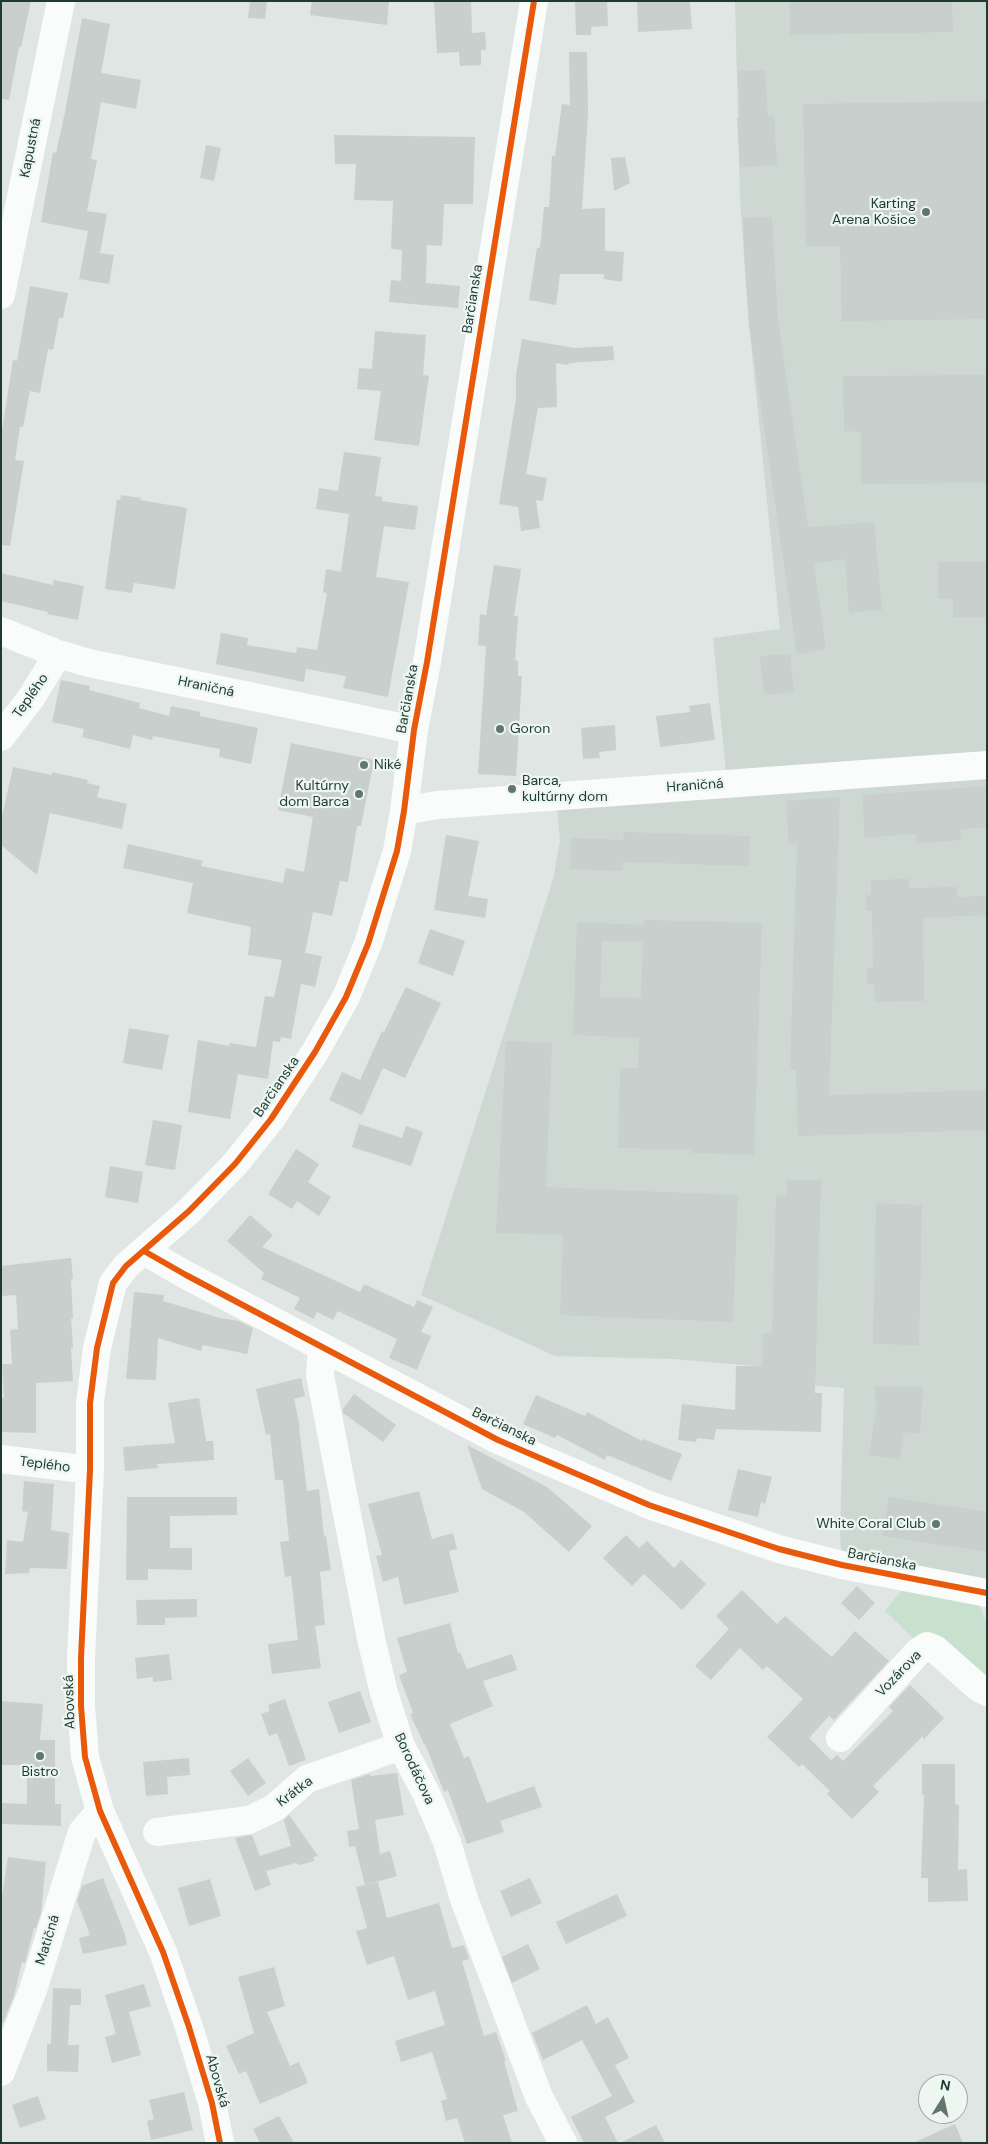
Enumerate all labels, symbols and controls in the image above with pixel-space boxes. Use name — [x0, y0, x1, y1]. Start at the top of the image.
street label: Kapustná — [17, 117, 45, 179]
place label: Karting Arena Košice — [832, 196, 916, 228]
marker: Karting Arena Košice — [920, 206, 932, 218]
street label: Barčianska — [459, 263, 487, 335]
street label: Barčianska — [394, 663, 422, 735]
street label: Teplého — [10, 670, 52, 722]
street label: Hraničná — [176, 673, 236, 701]
place label: Goron — [510, 721, 550, 737]
marker: Goron — [494, 723, 506, 735]
place label: Niké — [374, 757, 402, 773]
marker: Niké — [358, 759, 370, 771]
place label: Barca, kultúrny dom — [522, 773, 608, 806]
street label: Hraničná — [666, 776, 724, 796]
place label: Kultúrny dom Barca — [279, 778, 349, 810]
marker: Barca, kultúrny dom — [506, 783, 518, 795]
marker: Kultúrny dom Barca — [353, 788, 365, 800]
street label: Barčianska — [251, 1053, 303, 1121]
street label: Barčianska — [469, 1404, 539, 1450]
street label: Teplého — [19, 1454, 71, 1476]
place label: White Coral Club — [816, 1516, 926, 1532]
marker: White Coral Club — [930, 1518, 942, 1530]
street label: Barčianska — [846, 1545, 918, 1575]
street label: Vozárova — [873, 1647, 925, 1701]
street label: Abovská — [61, 1674, 79, 1730]
street label: Borodáčova — [390, 1731, 438, 1807]
marker: Bistro — [34, 1750, 46, 1762]
place label: Bistro — [21, 1764, 59, 1780]
street label: Krátka — [274, 1773, 316, 1811]
street label: Matičná — [32, 1913, 64, 1967]
street label: Abovská — [201, 2052, 233, 2110]
north arrow — [918, 2074, 968, 2124]
text: N — [939, 2075, 952, 2095]

